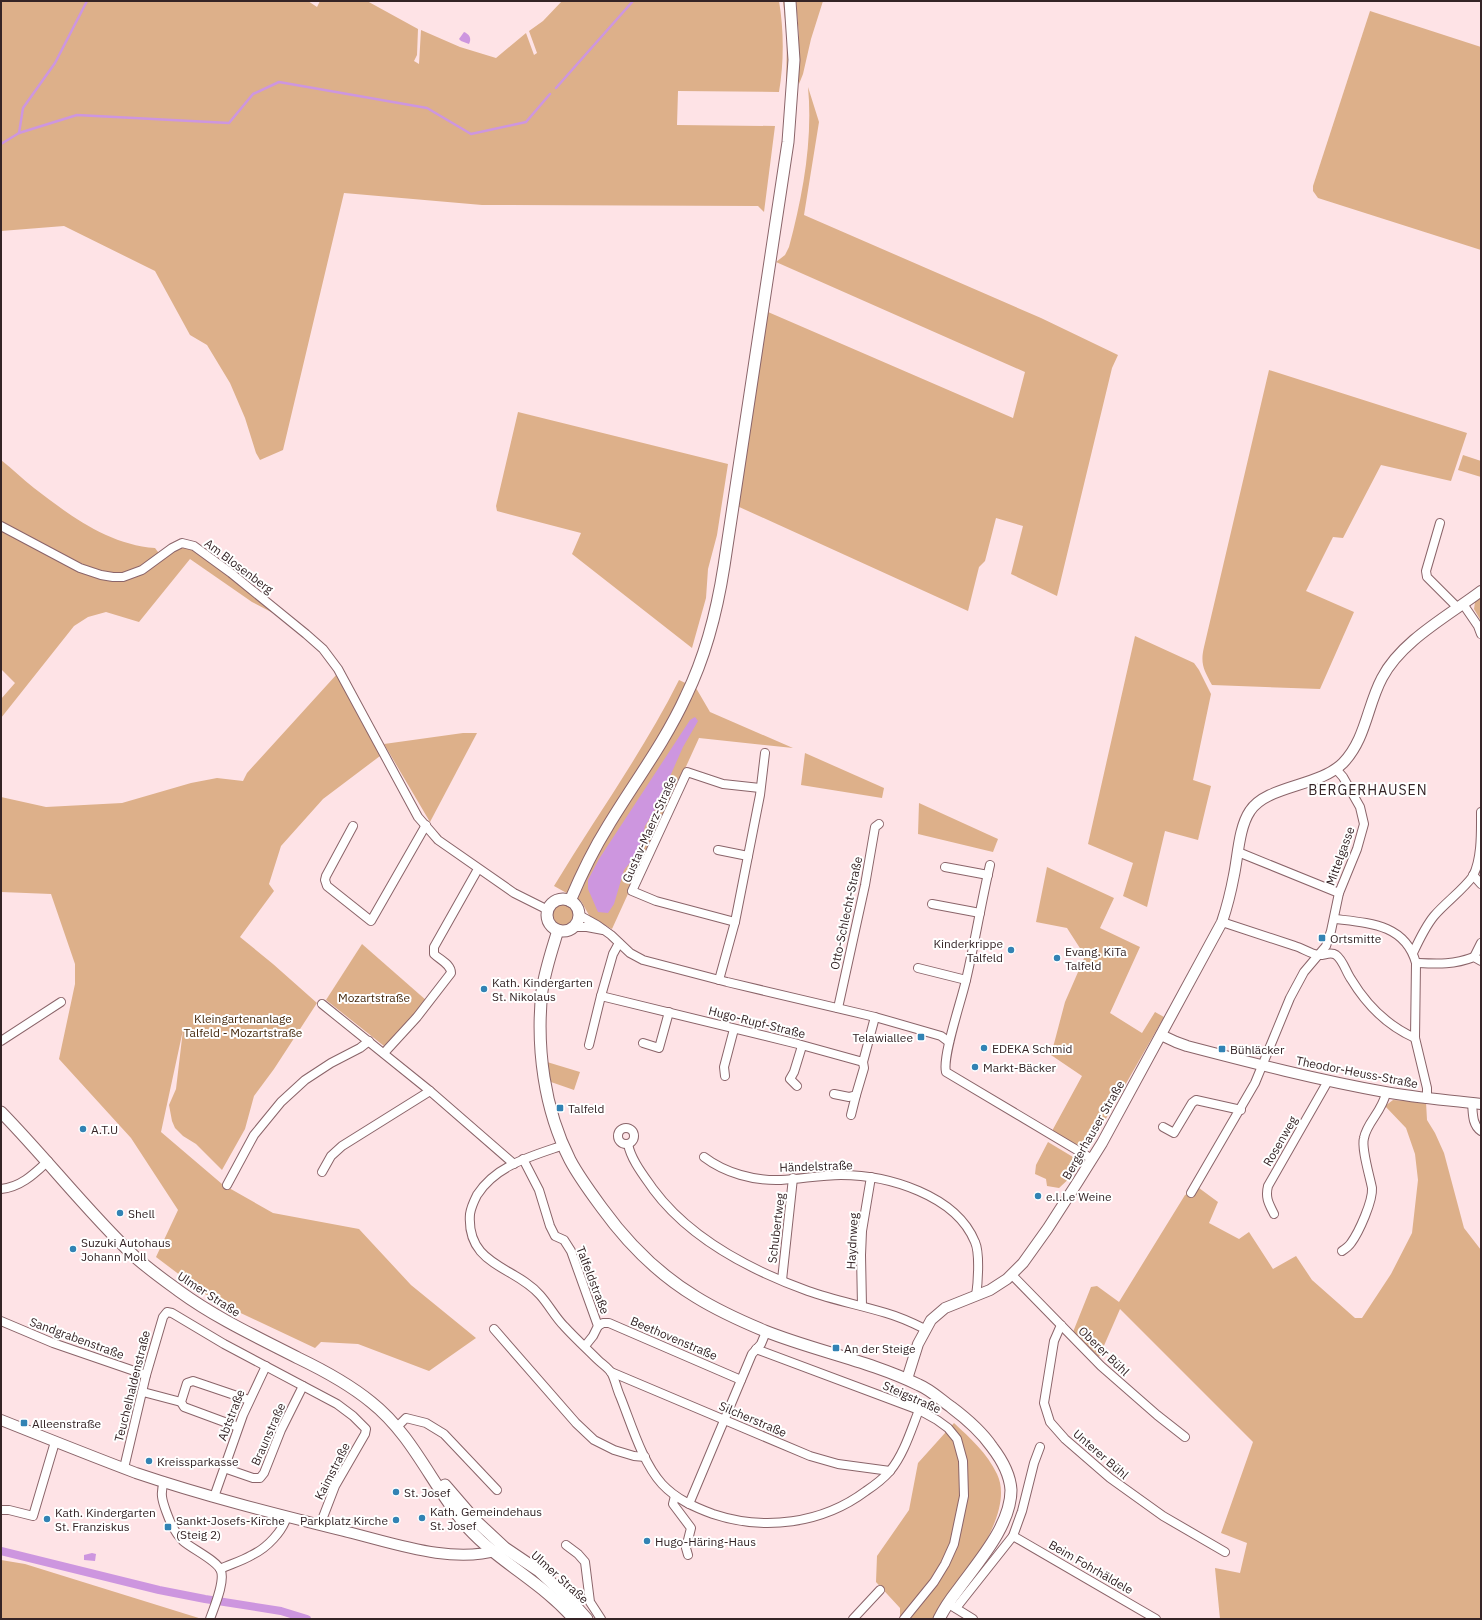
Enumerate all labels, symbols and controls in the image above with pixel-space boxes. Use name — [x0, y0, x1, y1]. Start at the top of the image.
street label: Am Blosenberg — [202, 535, 277, 597]
street label: Gustav-Maerz-Straße — [619, 773, 679, 885]
district label: BERGERHAUSEN — [1308, 781, 1428, 799]
street label: Mittelgasse — [1322, 824, 1358, 888]
street label: Otto-Schlecht-Straße — [827, 855, 865, 971]
place label: Ortsmitte — [1330, 931, 1382, 946]
marker: Ortsmitte — [1317, 933, 1327, 943]
place label: Kinderkrippe Talfeld — [933, 936, 1003, 965]
place label: Evang. KiTa Talfeld — [1065, 944, 1127, 973]
marker: Kinderkrippe Talfeld — [1006, 945, 1016, 955]
marker: Evang. KiTa Talfeld — [1052, 953, 1062, 963]
place label: Kath. Kindergarten St. Nikolaus — [492, 975, 593, 1004]
marker: Kath. Kindergarten St. Nikolaus — [479, 984, 489, 994]
park label: Mozartstraße — [338, 990, 410, 1005]
street label: Hugo-Rupf-Straße — [707, 1003, 807, 1041]
park label: Kleingartenanlage Talfeld - Mozartstraße — [184, 1011, 303, 1040]
place label: Telawiallee — [852, 1030, 913, 1045]
marker: Telawiallee — [916, 1032, 926, 1042]
place label: EDEKA Schmid — [992, 1041, 1072, 1056]
place label: Bühläcker — [1230, 1042, 1285, 1057]
marker: EDEKA Schmid — [979, 1043, 989, 1053]
marker: Bühläcker — [1217, 1044, 1227, 1054]
street label: Theodor-Heuss-Straße — [1295, 1053, 1420, 1091]
place label: Markt-Bäcker — [983, 1060, 1057, 1075]
marker: Markt-Bäcker — [970, 1062, 980, 1072]
street label: Bergerhauser Straße — [1059, 1078, 1128, 1182]
place label: Talfeld — [568, 1101, 604, 1116]
marker: Talfeld — [555, 1103, 565, 1113]
street label: Rosenweg — [1260, 1113, 1301, 1169]
place label: A.T.U — [91, 1122, 118, 1137]
marker: A.T.U — [78, 1124, 88, 1134]
street label: Händelstraße — [779, 1157, 853, 1175]
place label: e.l.l.e Weine — [1046, 1189, 1112, 1204]
street label: Schubertweg — [764, 1191, 788, 1264]
marker: e.l.l.e Weine — [1033, 1191, 1043, 1201]
place label: Shell — [128, 1206, 155, 1221]
marker: Shell — [115, 1208, 125, 1218]
street label: Haydnweg — [843, 1212, 861, 1270]
place label: Suzuki Autohaus Johann Moll — [81, 1235, 171, 1264]
marker: Suzuki Autohaus Johann Moll — [68, 1244, 78, 1254]
street label: Talfeldstraße — [573, 1244, 613, 1316]
street label: Ulmer Straße — [175, 1268, 244, 1320]
street label: Beethovenstraße — [628, 1313, 720, 1363]
street label: Sandgrabenstraße — [28, 1314, 127, 1362]
street label: Oberer Bühl — [1075, 1323, 1133, 1379]
street label: Teuchelhaldenstraße — [111, 1328, 153, 1443]
place label: An der Steige — [844, 1341, 916, 1356]
marker: An der Steige — [831, 1343, 841, 1353]
street label: Steigstraße — [881, 1378, 944, 1417]
street label: Abtstraße — [214, 1387, 248, 1443]
street label: Silcherstraße — [717, 1398, 789, 1440]
street label: Braunstraße — [247, 1400, 289, 1468]
place label: Alleenstraße — [32, 1416, 102, 1431]
marker: Alleenstraße — [19, 1418, 29, 1428]
street label: Unterer Bühl — [1070, 1426, 1132, 1482]
street label: Kaimstraße — [311, 1439, 353, 1502]
place label: Kreissparkasse — [157, 1454, 239, 1469]
marker: Kreissparkasse — [144, 1456, 154, 1466]
place label: St. Josef — [404, 1485, 451, 1500]
marker: St. Josef — [391, 1487, 401, 1497]
place label: Kath. Gemeindehaus St. Josef — [430, 1504, 542, 1533]
place label: Kath. Kindergarten St. Franziskus — [55, 1505, 156, 1534]
place label: Sankt-Josefs-Kirche (Steig 2) — [176, 1513, 285, 1542]
place label: Parkplatz Kirche — [300, 1513, 388, 1528]
marker: Kath. Gemeindehaus St. Josef — [417, 1513, 427, 1523]
marker: Kath. Kindergarten St. Franziskus — [42, 1514, 52, 1524]
marker: Parkplatz Kirche — [391, 1515, 401, 1525]
marker: Sankt-Josefs-Kirche (Steig 2) — [163, 1522, 173, 1532]
place label: Hugo-Häring-Haus — [655, 1534, 756, 1549]
marker: Hugo-Häring-Haus — [642, 1536, 652, 1546]
street label: Beim Fohrhäldele — [1046, 1537, 1136, 1597]
street label: Ulmer Straße — [528, 1547, 592, 1607]

